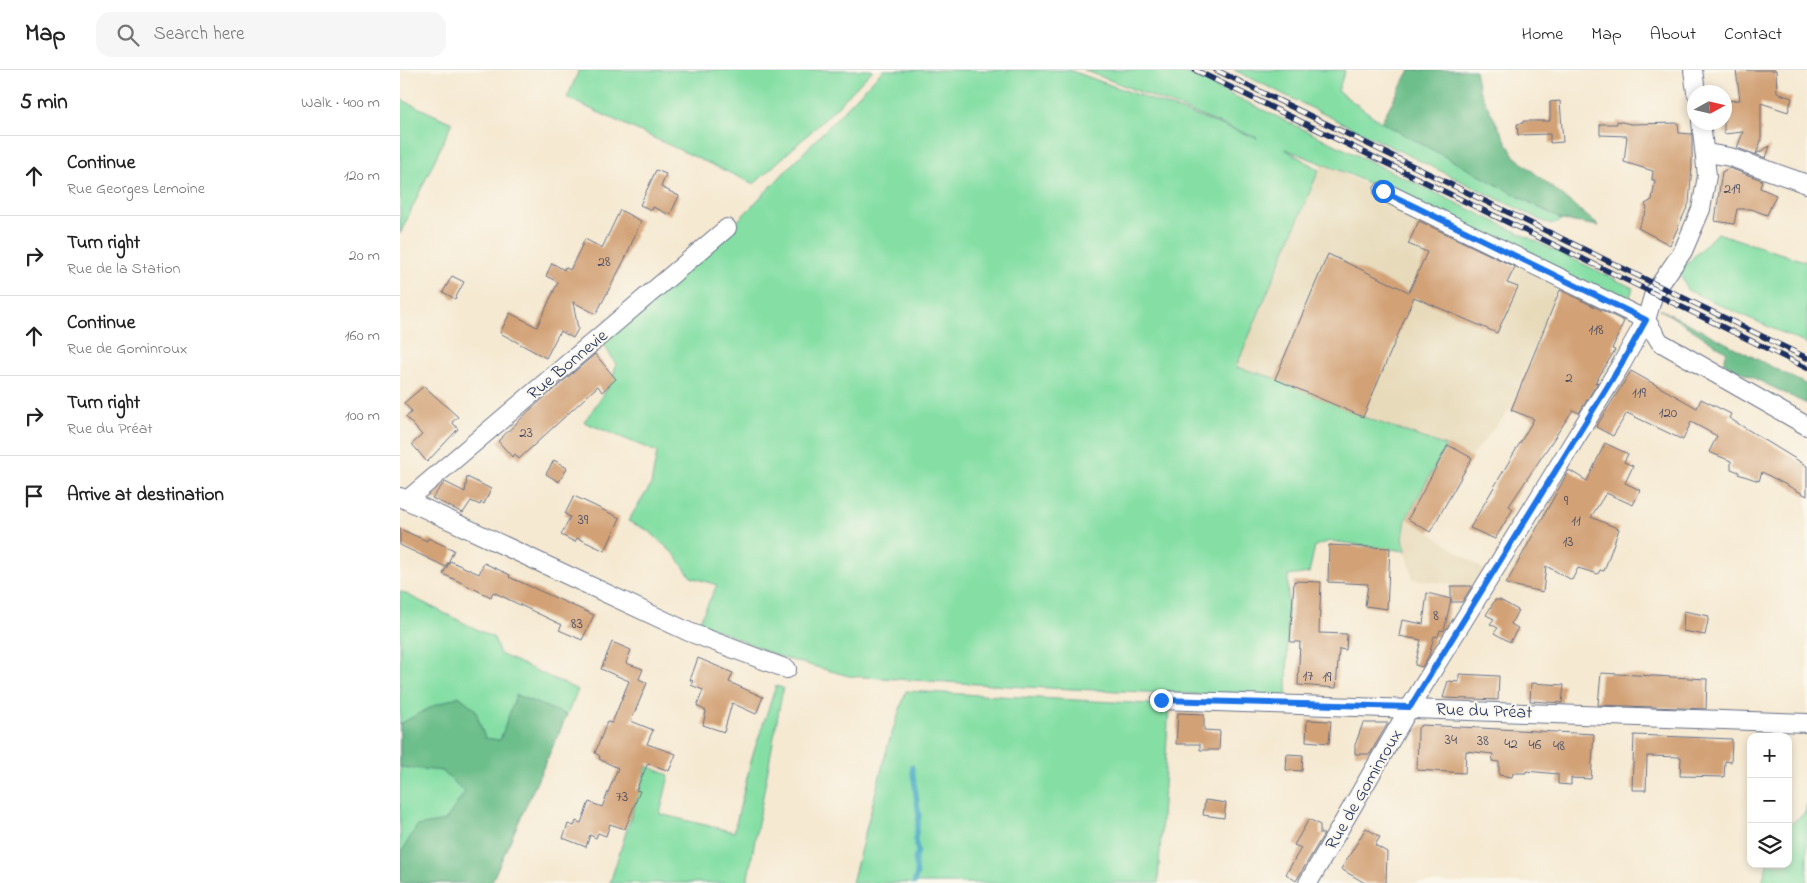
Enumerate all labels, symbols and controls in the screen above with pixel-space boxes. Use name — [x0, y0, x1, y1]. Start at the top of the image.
search box — [96, 12, 446, 57]
text: Map — [25, 17, 66, 52]
icon: search — [114, 21, 142, 49]
text: Search here — [154, 21, 245, 48]
text: Home — [1522, 22, 1563, 48]
text: Map — [1591, 22, 1622, 48]
text: About — [1650, 22, 1696, 48]
text: Contact — [1724, 22, 1782, 48]
north arrow — [1687, 85, 1732, 130]
text: 5 min — [20, 88, 68, 118]
text: Walk · 400 m — [301, 91, 380, 115]
text: Continue — [67, 150, 135, 177]
icon: ahead — [20, 162, 48, 190]
text: 120 m — [344, 164, 380, 188]
text: Rue Georges Lemoine — [67, 177, 205, 201]
house number: 219 — [1724, 178, 1741, 200]
route start — [1372, 180, 1395, 203]
text: Turn right — [67, 230, 140, 257]
icon: right — [20, 242, 48, 270]
text: 20 m — [349, 244, 380, 268]
house number: 28 — [597, 251, 611, 273]
text: Rue de la Station — [67, 257, 180, 281]
text: Continue — [67, 310, 135, 337]
house number: 118 — [1588, 319, 1604, 341]
icon: ahead — [20, 322, 48, 350]
street label: Rue Bonnevie — [522, 323, 615, 407]
text: 160 m — [345, 324, 380, 348]
text: Rue de Gominroux — [67, 337, 187, 361]
house number: 2 — [1565, 367, 1573, 389]
house number: 119 — [1632, 382, 1647, 404]
text: Turn right — [67, 390, 140, 417]
icon: right — [20, 402, 48, 430]
house number: 120 — [1659, 402, 1678, 424]
text: 100 m — [345, 404, 380, 428]
text: Rue du Préat — [67, 417, 153, 441]
house number: 23 — [519, 422, 533, 444]
icon: arrive — [20, 482, 48, 510]
text: Arrive at destination — [67, 482, 224, 509]
house number: 9 — [1564, 490, 1569, 512]
house number: 39 — [578, 509, 589, 531]
house number: 11 — [1571, 510, 1581, 532]
house number: 13 — [1563, 531, 1573, 553]
house number: 8 — [1433, 605, 1439, 627]
house number: 83 — [571, 613, 583, 635]
house number: 17 — [1303, 665, 1313, 687]
house number: 19 — [1322, 666, 1332, 688]
route end — [1150, 689, 1173, 712]
street label: Rue du Préat — [1435, 697, 1533, 727]
street label: Rue de Gominroux — [1320, 725, 1410, 855]
house number: 34 — [1445, 729, 1457, 751]
house number: 38 — [1477, 730, 1489, 752]
house number: 42 — [1504, 733, 1518, 755]
map controls — [1747, 733, 1792, 868]
button: + — [1747, 733, 1792, 778]
house number: 46 — [1529, 734, 1542, 756]
house number: 48 — [1553, 735, 1565, 757]
button: − — [1747, 778, 1792, 823]
house number: 73 — [616, 786, 628, 808]
button: layers — [1747, 823, 1792, 868]

